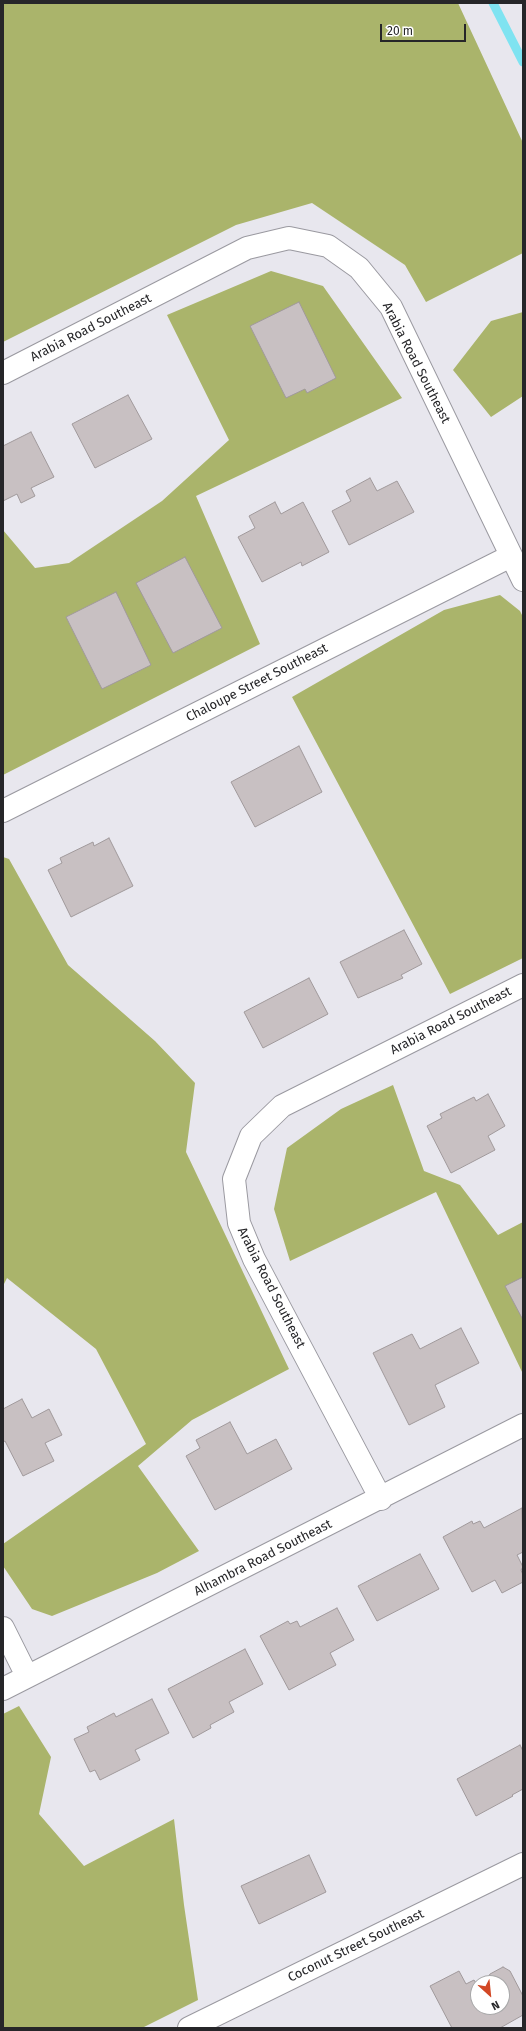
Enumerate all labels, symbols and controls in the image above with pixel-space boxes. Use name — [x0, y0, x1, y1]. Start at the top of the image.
scale bar — [382, 16, 468, 42]
text: 20 m — [387, 24, 413, 38]
street label: Arabia Road Southeast — [28, 291, 154, 365]
street label: Arabia Road Southeast — [379, 300, 453, 426]
street label: Chaloupe Street Southeast — [184, 640, 330, 726]
street label: Arabia Road Southeast — [388, 984, 514, 1058]
street label: Arabia Road Southeast — [234, 1225, 308, 1351]
street label: Alhambra Road Southeast — [192, 1516, 334, 1600]
street label: Coconut Street Southeast — [285, 1906, 427, 1986]
north arrow — [470, 1975, 510, 2015]
text: N — [489, 1998, 501, 2013]

